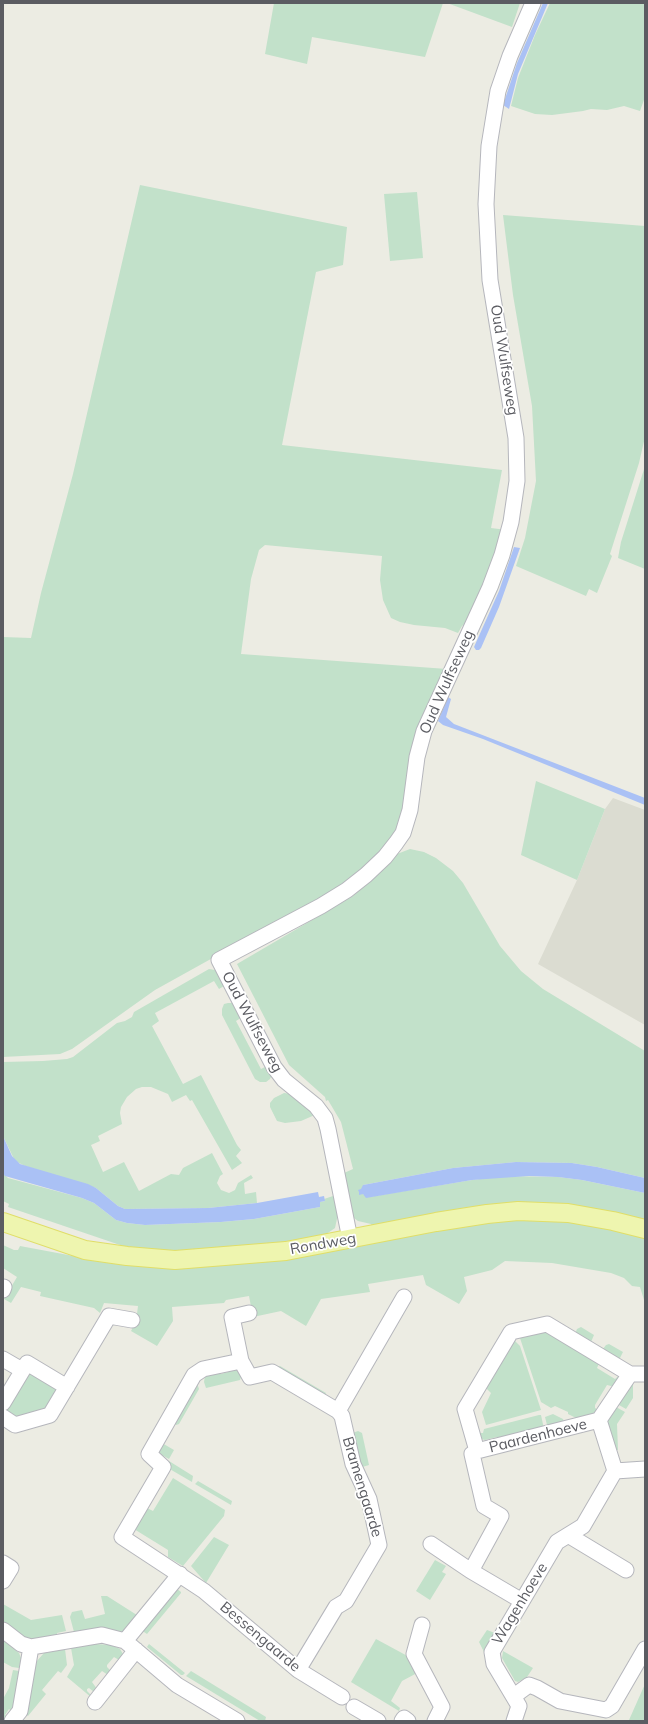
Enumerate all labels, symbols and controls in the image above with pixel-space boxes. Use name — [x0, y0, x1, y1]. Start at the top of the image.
street label: Oud Wulfseweg — [486, 303, 522, 417]
street label: Oud Wulfseweg — [416, 627, 478, 737]
street label: Oud Wulfseweg — [218, 968, 286, 1076]
street label: Rondweg — [289, 1229, 357, 1259]
street label: Paardenhoeve — [487, 1415, 589, 1457]
street label: Bramengaarde — [338, 1435, 386, 1539]
street label: Wagenhoeve — [489, 1560, 551, 1648]
street label: Bessengaarde — [216, 1598, 304, 1676]

